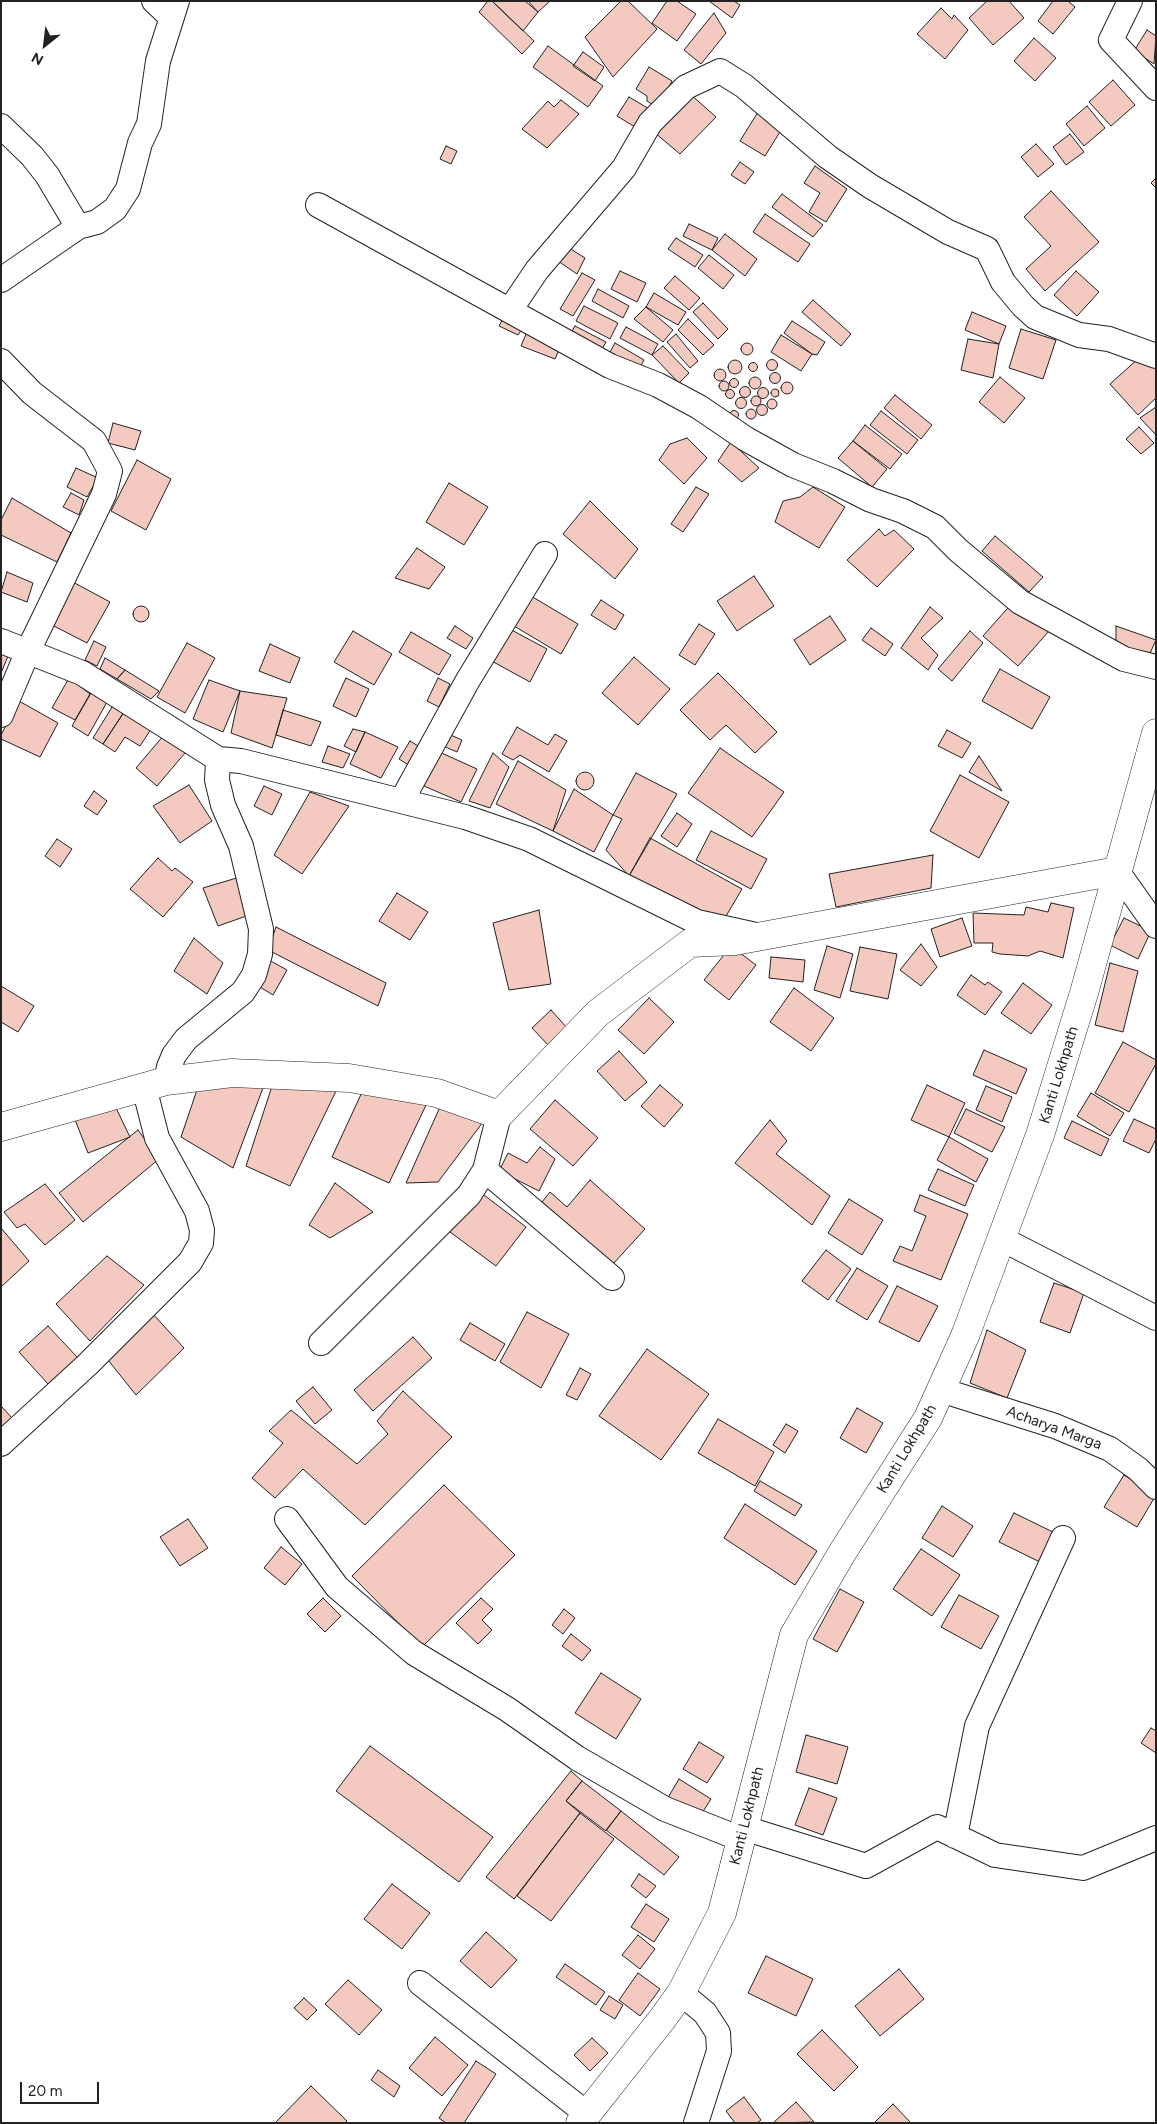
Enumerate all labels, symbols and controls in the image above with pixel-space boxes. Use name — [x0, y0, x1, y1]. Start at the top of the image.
north arrow — [20, 20, 70, 70]
text: N — [29, 49, 46, 69]
street label: Kanti Lokhpath — [1036, 1024, 1082, 1126]
street label: Kanti Lokhpath — [873, 1401, 941, 1497]
street label: Acharya Marga — [1004, 1402, 1104, 1454]
street label: Kanti Lokhpath — [726, 1765, 768, 1867]
scale bar — [22, 2072, 101, 2104]
text: 20 m — [28, 2082, 62, 2100]

